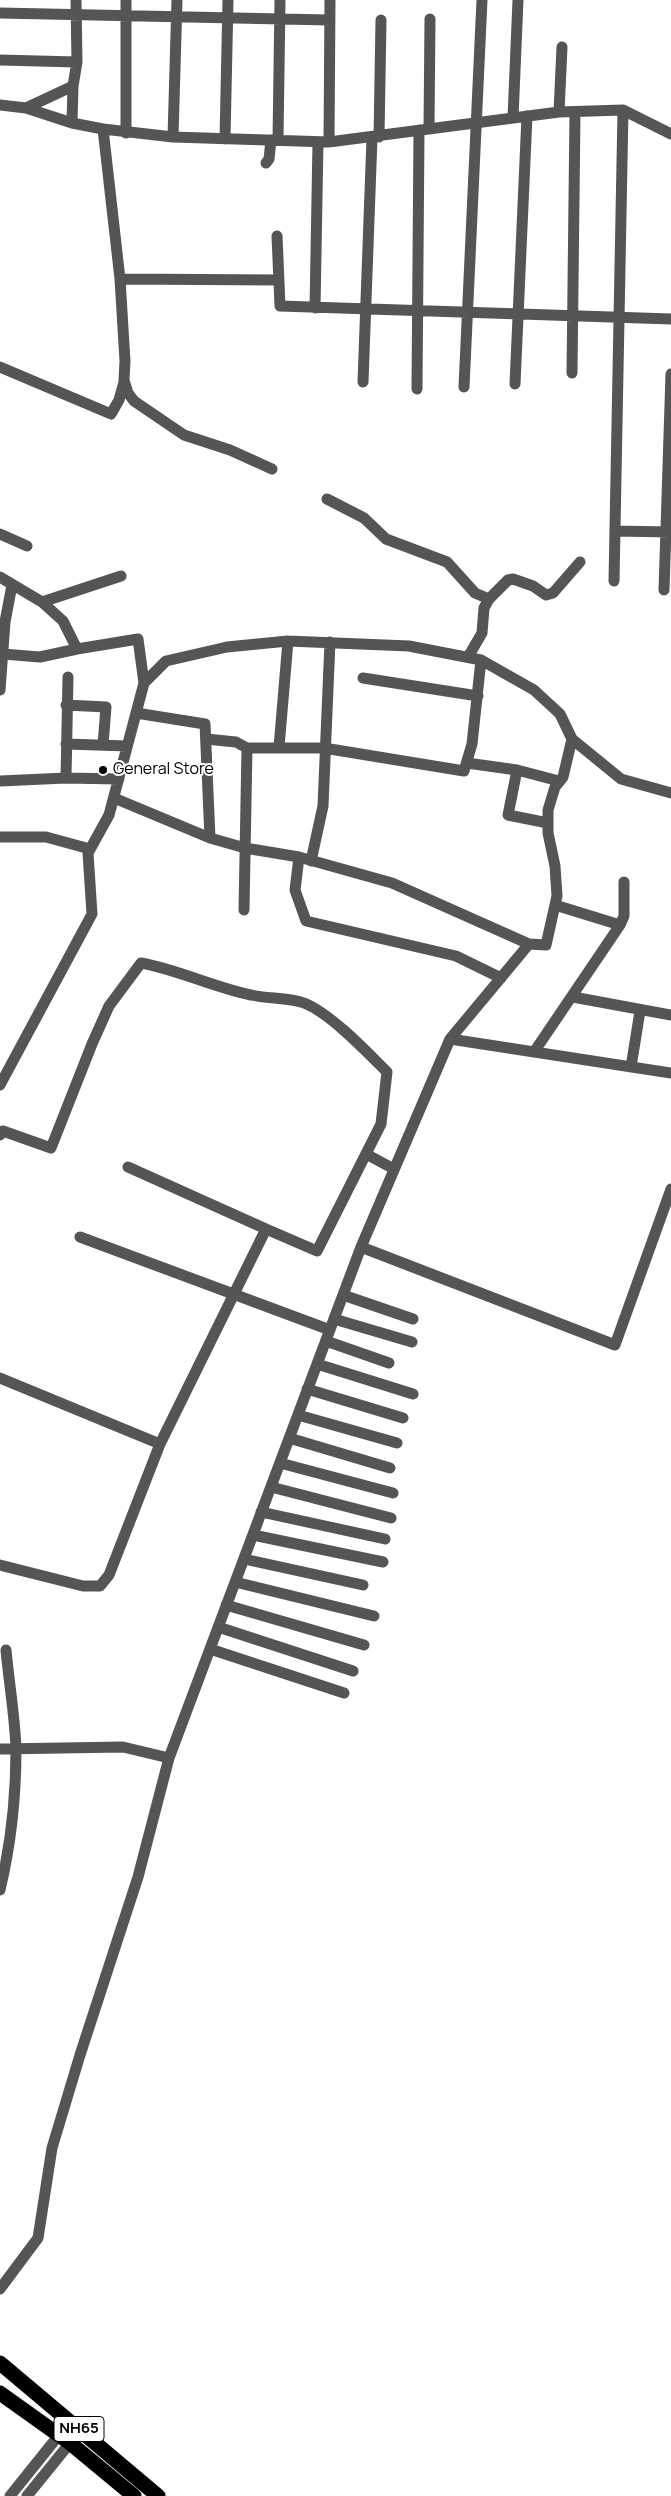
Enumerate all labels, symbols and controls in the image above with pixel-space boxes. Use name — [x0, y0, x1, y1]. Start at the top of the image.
place label: General Store — [113, 760, 214, 780]
marker: General Store — [97, 764, 109, 776]
road number: NH65 — [54, 2416, 104, 2442]

